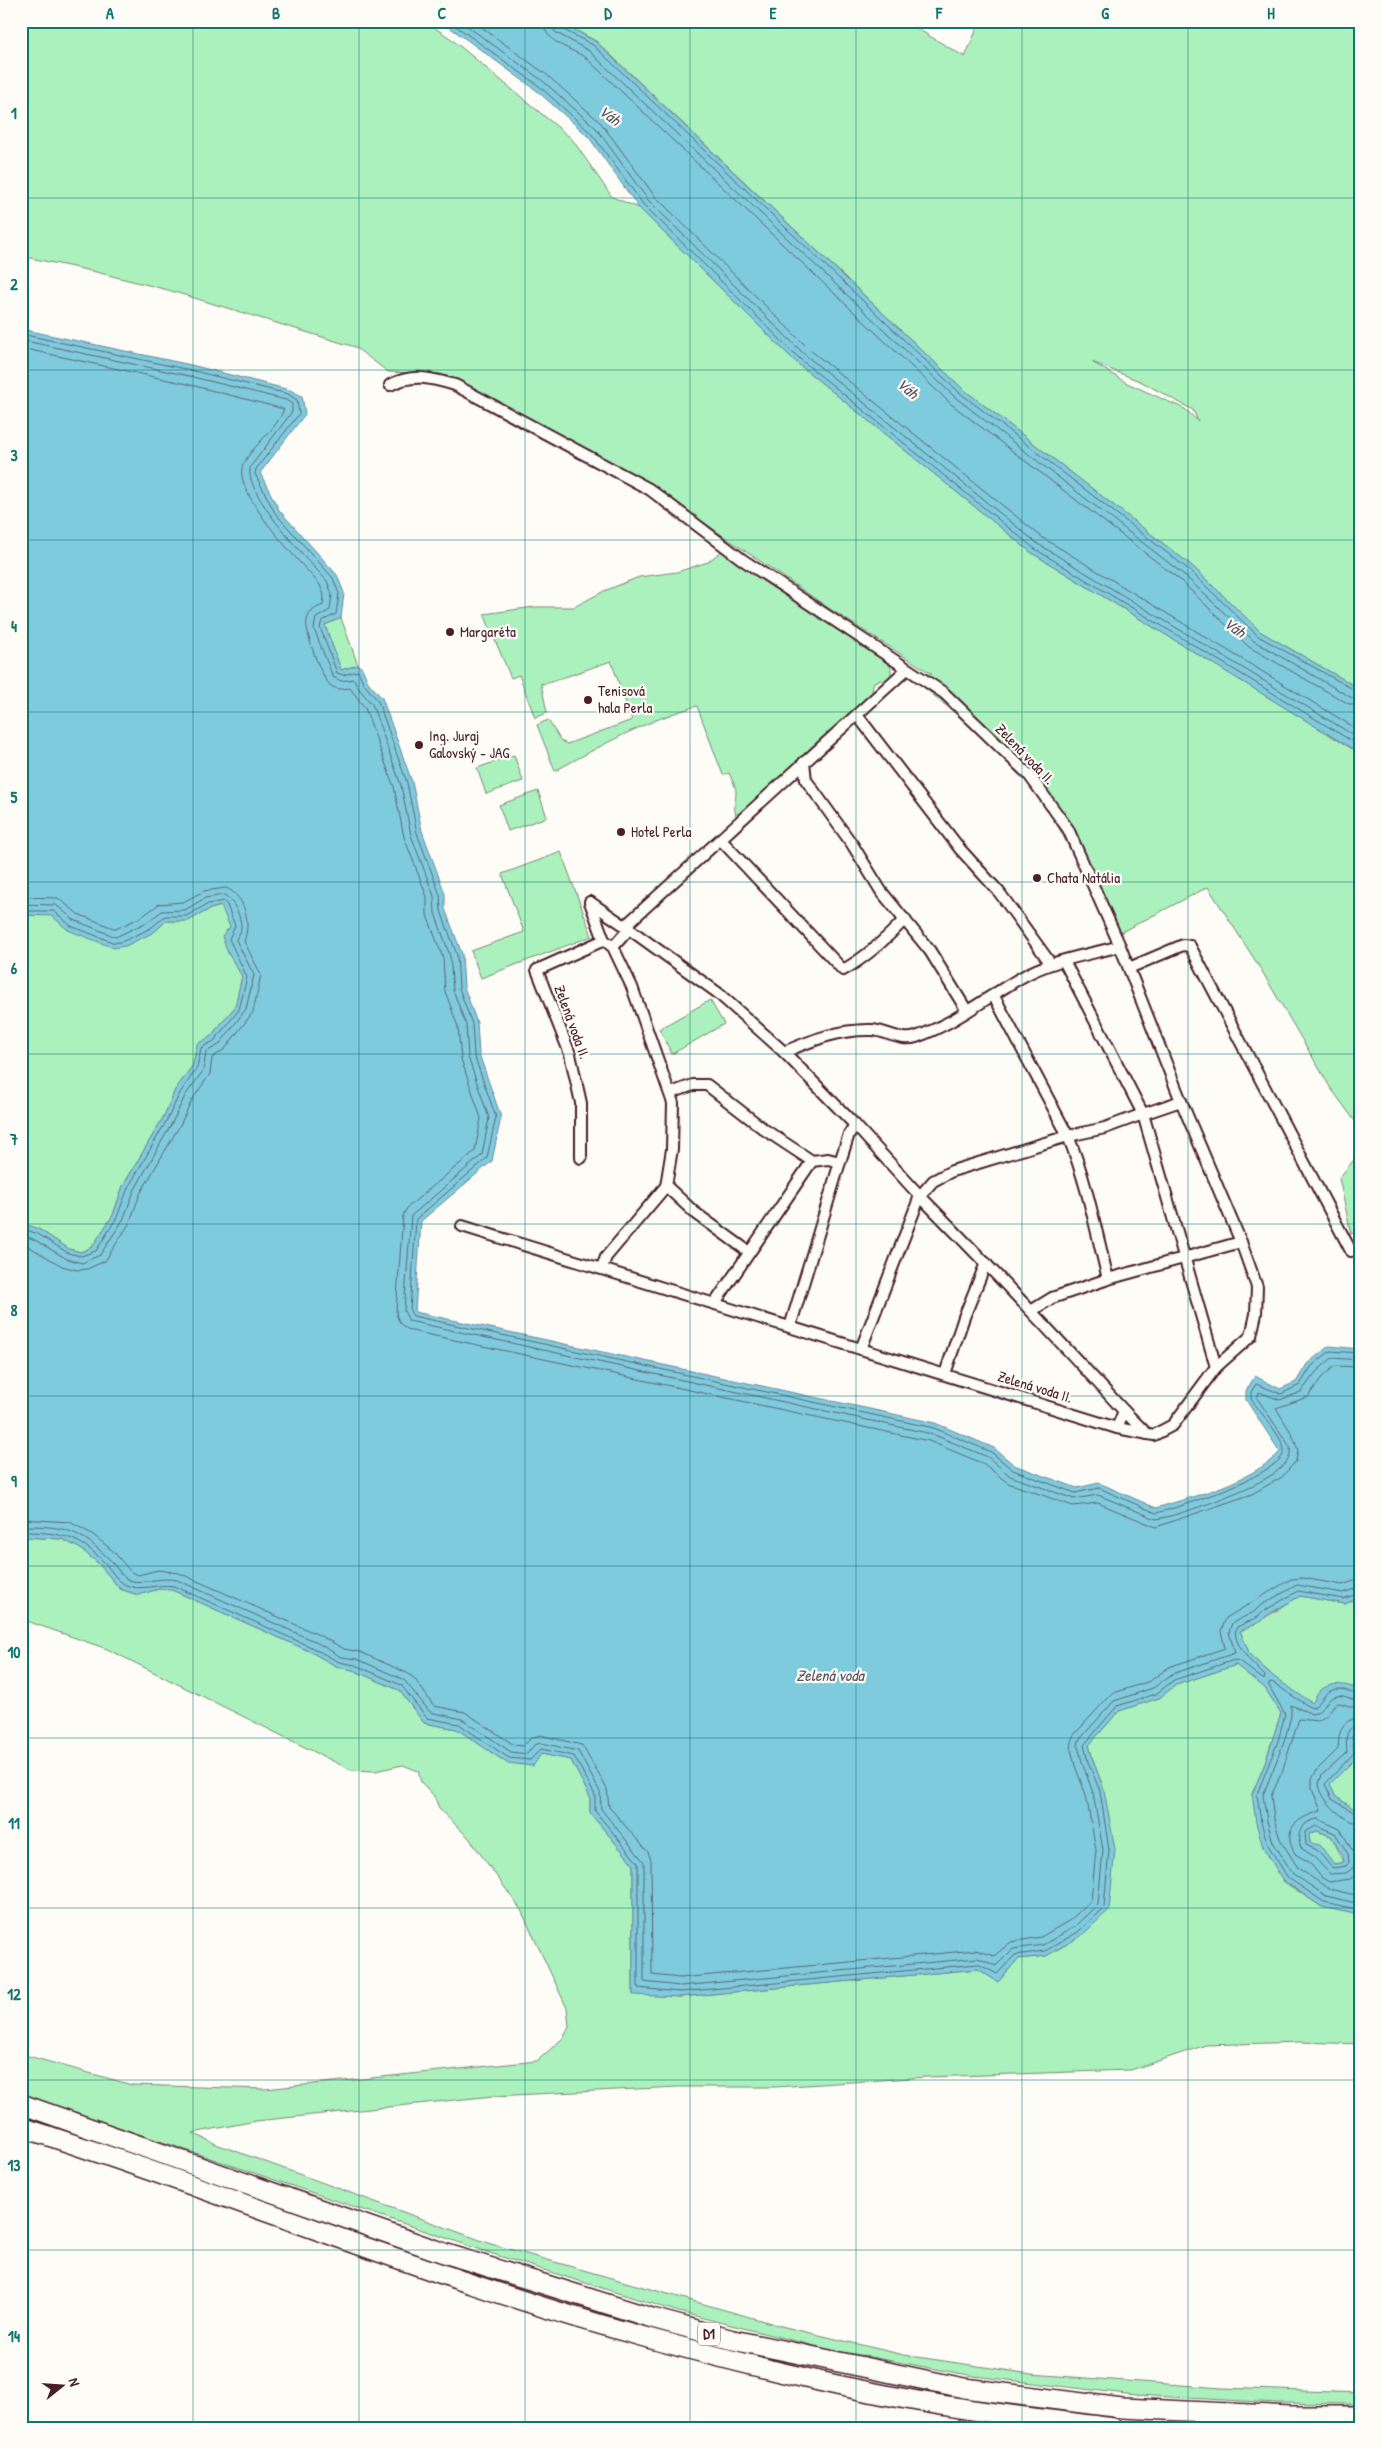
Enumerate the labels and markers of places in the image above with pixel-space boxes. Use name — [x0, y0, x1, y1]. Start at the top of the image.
place label: Margaréta — [460, 621, 516, 642]
marker: Margaréta — [444, 626, 456, 638]
place label: Tenisová hala Perla — [598, 680, 652, 718]
marker: Tenisová hala Perla — [582, 694, 594, 706]
place label: Ing. Juraj Galovský - JAG — [429, 725, 510, 763]
marker: Ing. Juraj Galovský - JAG — [413, 739, 425, 751]
place label: Hotel Perla — [631, 821, 692, 842]
marker: Hotel Perla — [615, 826, 627, 838]
place label: Chata Natália — [1047, 867, 1120, 888]
marker: Chata Natália — [1031, 872, 1043, 884]

